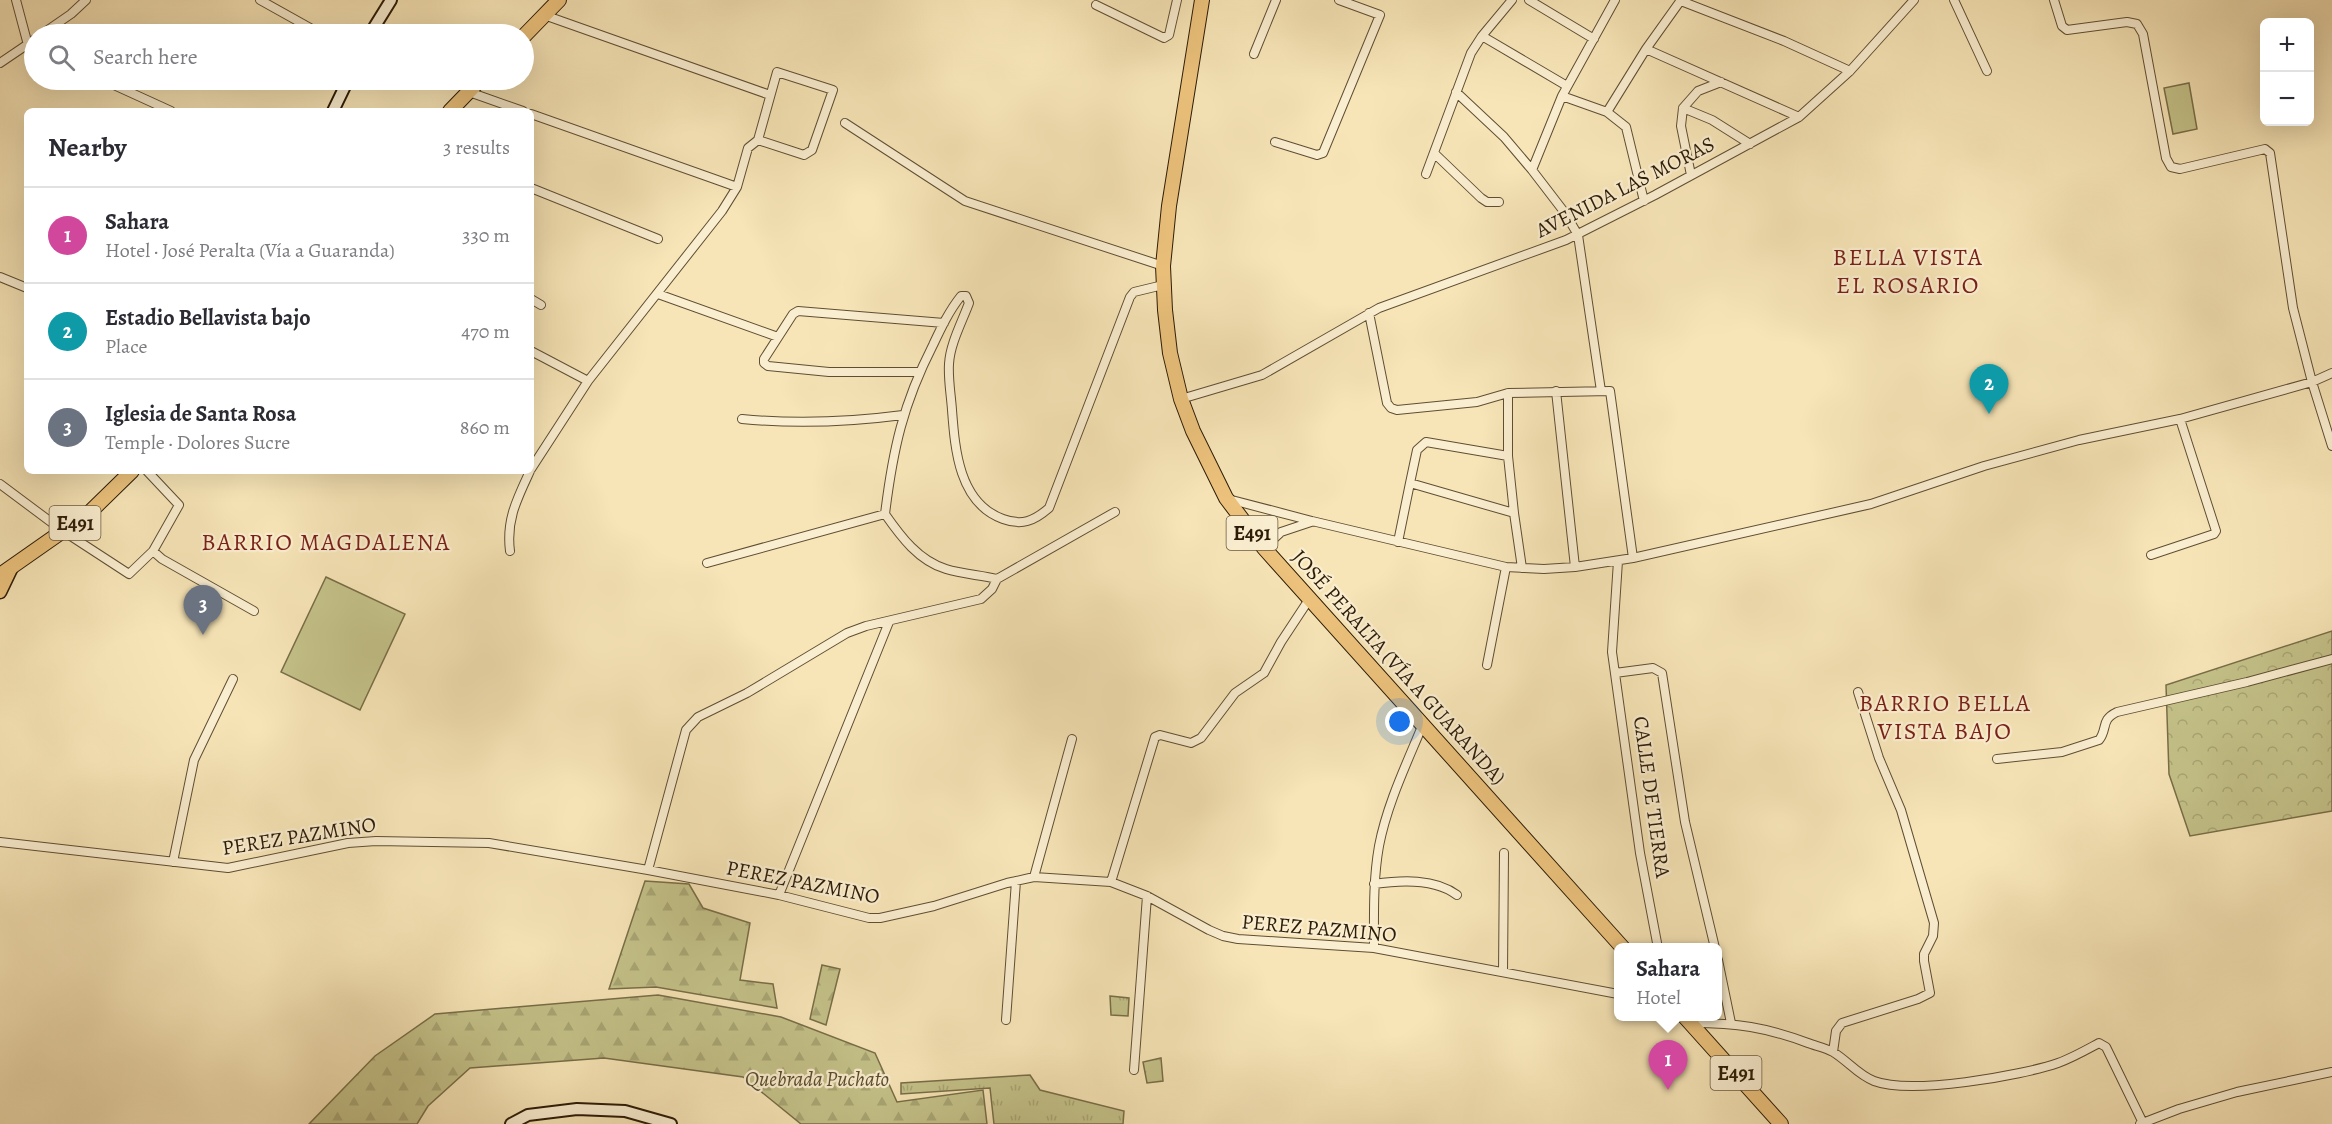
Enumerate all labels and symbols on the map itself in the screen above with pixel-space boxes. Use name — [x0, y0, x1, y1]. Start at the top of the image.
street label: AVENIDA LAS MORAS — [1530, 130, 1719, 245]
district label: BELLA VISTA EL ROSARIO — [1833, 241, 1983, 301]
pin: 2 — [1970, 364, 2008, 414]
road number: E491 — [50, 506, 100, 540]
road number: E491 — [1226, 516, 1278, 550]
district label: BARRIO MAGDALENA — [201, 526, 451, 558]
street label: JOSÉ PERALTA (VÍA A GUARANDA) — [1286, 543, 1512, 791]
pin: 3 — [184, 586, 222, 635]
district label: BARRIO BELLA VISTA BAJO — [1859, 687, 2031, 747]
your location — [1385, 707, 1414, 736]
street label: CALLE DE TIERRA — [1627, 714, 1677, 880]
street label: PEREZ PAZMINO — [220, 810, 378, 862]
street label: PEREZ PAZMINO — [724, 853, 882, 911]
street label: PEREZ PAZMINO — [1240, 907, 1398, 949]
pin: 1 — [1648, 1040, 1688, 1090]
road number: E491 — [1710, 1056, 1762, 1090]
park label: Quebrada Puchato — [745, 1065, 889, 1093]

